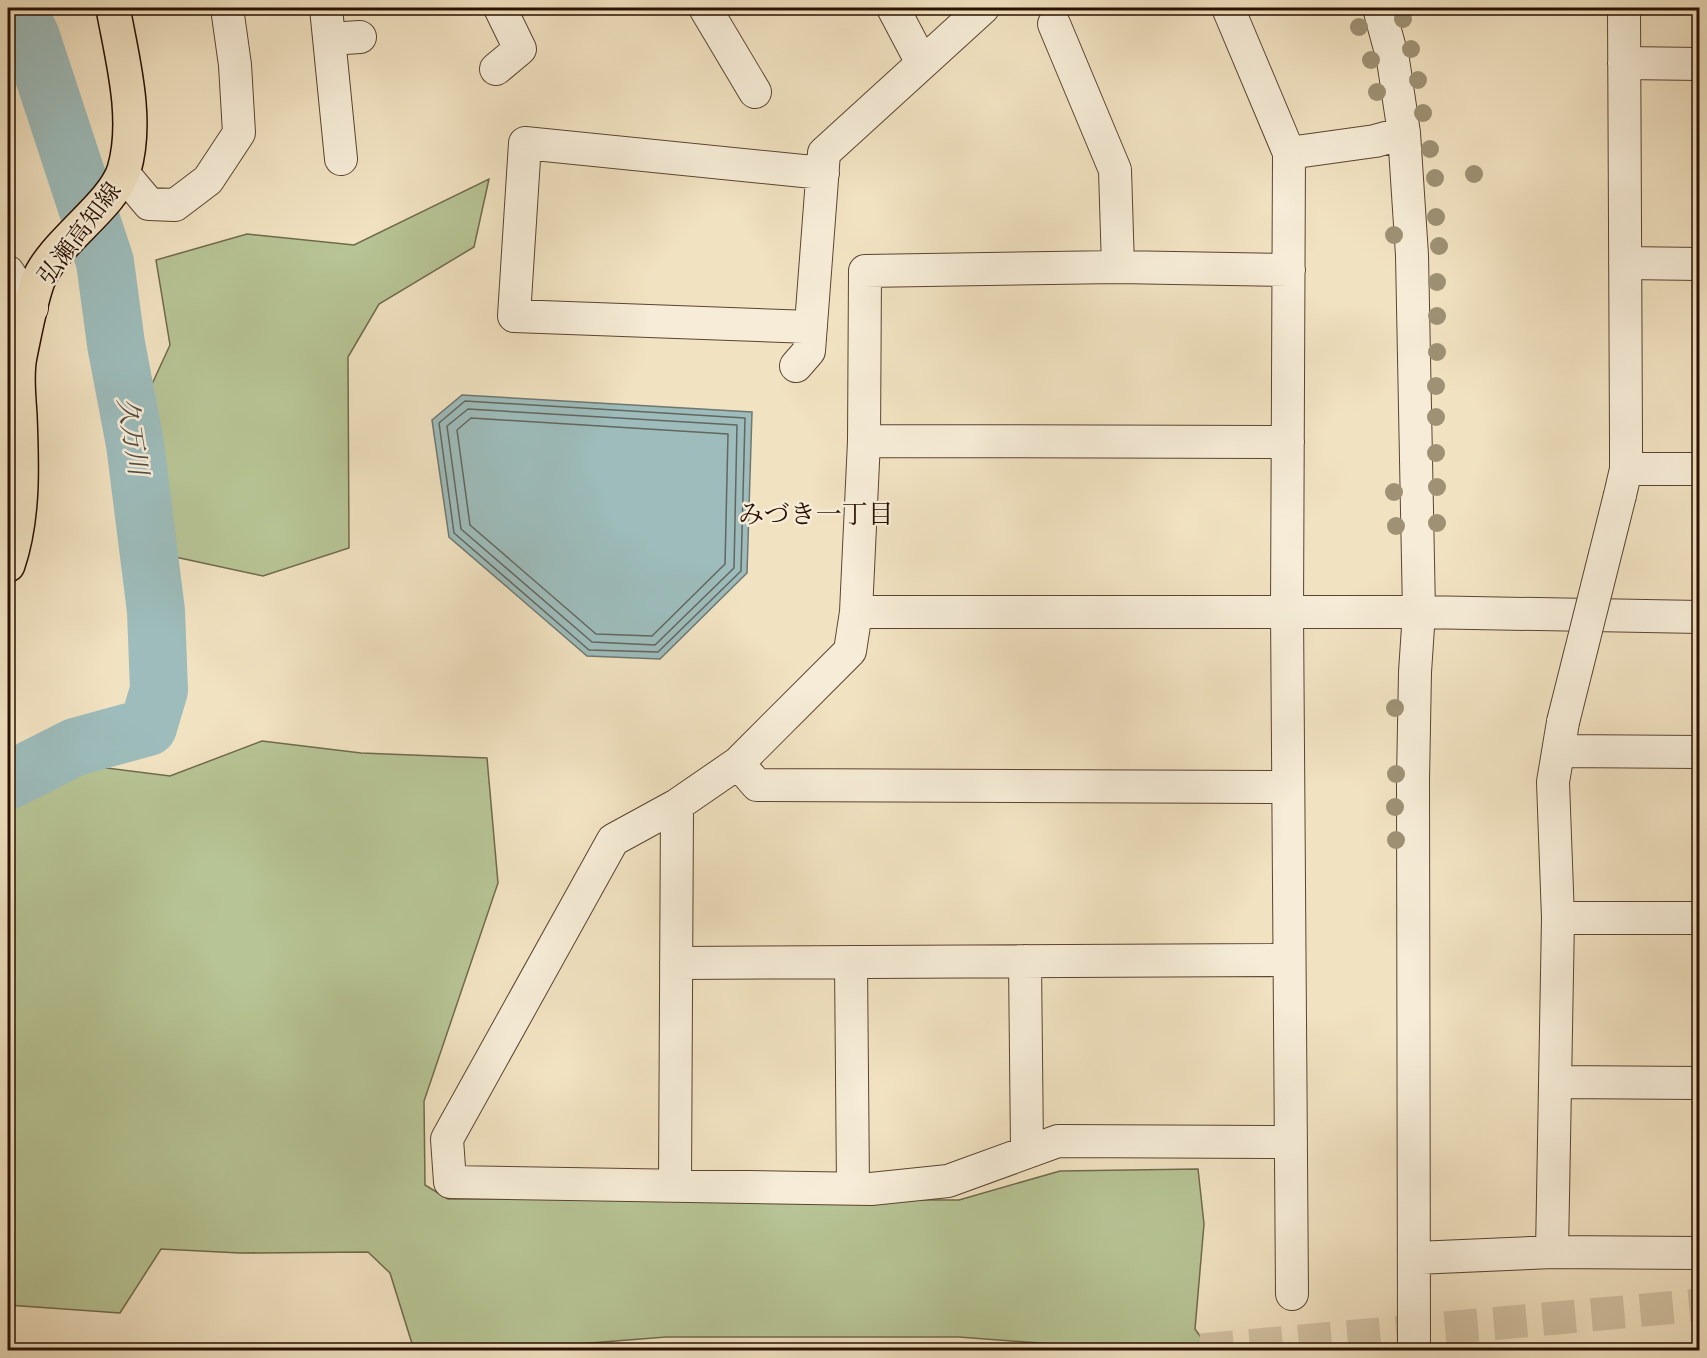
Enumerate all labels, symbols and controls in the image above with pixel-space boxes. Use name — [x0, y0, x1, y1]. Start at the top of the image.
street label: 弘瀬高知線 — [31, 176, 127, 290]
water label: 久万川 — [110, 395, 156, 480]
district label: みづき一丁目 — [738, 497, 894, 531]

